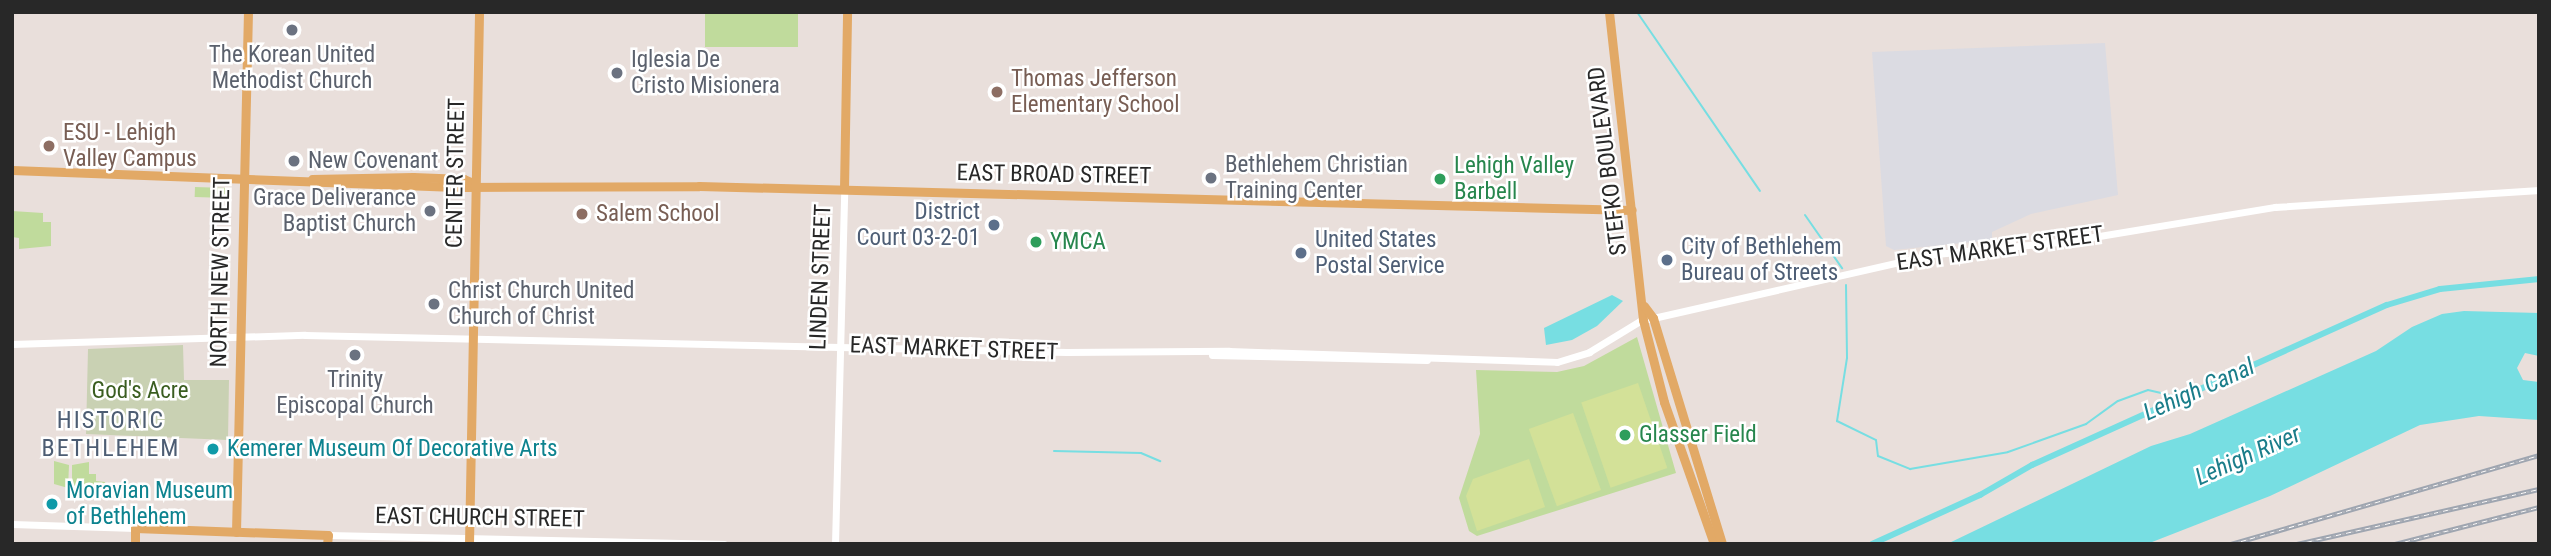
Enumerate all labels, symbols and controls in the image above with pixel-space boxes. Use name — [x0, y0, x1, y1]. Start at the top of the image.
marker: The Korean United Methodist Church — [284, 22, 300, 38]
place label: The Korean United Methodist Church — [209, 41, 375, 95]
place label: Iglesia De Cristo Misionera — [631, 46, 780, 100]
marker: Iglesia De Cristo Misionera — [609, 65, 625, 81]
place label: Thomas Jefferson Elementary School — [1011, 65, 1180, 119]
street label: STEFKO BOULEVARD — [1583, 65, 1633, 257]
marker: Thomas Jefferson Elementary School — [989, 84, 1005, 100]
street label: CENTER STREET — [441, 98, 471, 248]
place label: ESU - Lehigh Valley Campus — [63, 119, 197, 173]
marker: ESU - Lehigh Valley Campus — [41, 138, 57, 154]
place label: New Covenant — [308, 147, 438, 175]
place label: Bethlehem Christian Training Center — [1225, 151, 1408, 205]
place label: Lehigh Valley Barbell — [1454, 152, 1574, 206]
marker: New Covenant — [286, 153, 302, 169]
street label: EAST BROAD STREET — [956, 159, 1152, 191]
marker: Bethlehem Christian Training Center — [1203, 170, 1219, 186]
marker: Lehigh Valley Barbell — [1432, 171, 1448, 187]
street label: NORTH NEW STREET — [206, 176, 236, 368]
place label: Grace Deliverance Baptist Church — [253, 184, 416, 238]
place label: District Court 03-2-01 — [856, 198, 980, 252]
place label: Salem School — [596, 200, 720, 228]
marker: Grace Deliverance Baptist Church — [422, 203, 438, 219]
street label: LINDEN STREET — [805, 203, 837, 351]
marker: Salem School — [574, 206, 590, 222]
marker: District Court 03-2-01 — [986, 217, 1002, 233]
street label: EAST MARKET STREET — [1894, 221, 2106, 277]
place label: United States Postal Service — [1315, 226, 1444, 280]
place label: YMCA — [1050, 228, 1106, 256]
place label: City of Bethlehem Bureau of Streets — [1681, 233, 1842, 287]
marker: YMCA — [1028, 234, 1044, 250]
marker: United States Postal Service — [1293, 245, 1309, 261]
marker: City of Bethlehem Bureau of Streets — [1659, 252, 1675, 268]
place label: Christ Church United Church of Christ — [448, 277, 634, 331]
marker: Christ Church United Church of Christ — [426, 296, 442, 312]
street label: EAST MARKET STREET — [849, 332, 1059, 366]
marker: Trinity Episcopal Church — [347, 347, 363, 363]
water label: Lehigh Canal — [2139, 353, 2259, 427]
place label: Trinity Episcopal Church — [276, 366, 434, 420]
park label: God's Acre — [92, 377, 188, 405]
district label: HISTORIC BETHLEHEM — [43, 407, 179, 463]
water label: Lehigh River — [2191, 420, 2305, 492]
place label: Glasser Field — [1639, 421, 1757, 449]
marker: Glasser Field — [1617, 427, 1633, 443]
place label: Kemerer Museum Of Decorative Arts — [227, 435, 557, 463]
marker: Kemerer Museum Of Decorative Arts — [205, 441, 221, 457]
place label: Moravian Museum of Bethlehem — [66, 477, 233, 531]
marker: Moravian Museum of Bethlehem — [44, 496, 60, 512]
street label: EAST CHURCH STREET — [375, 502, 585, 534]

